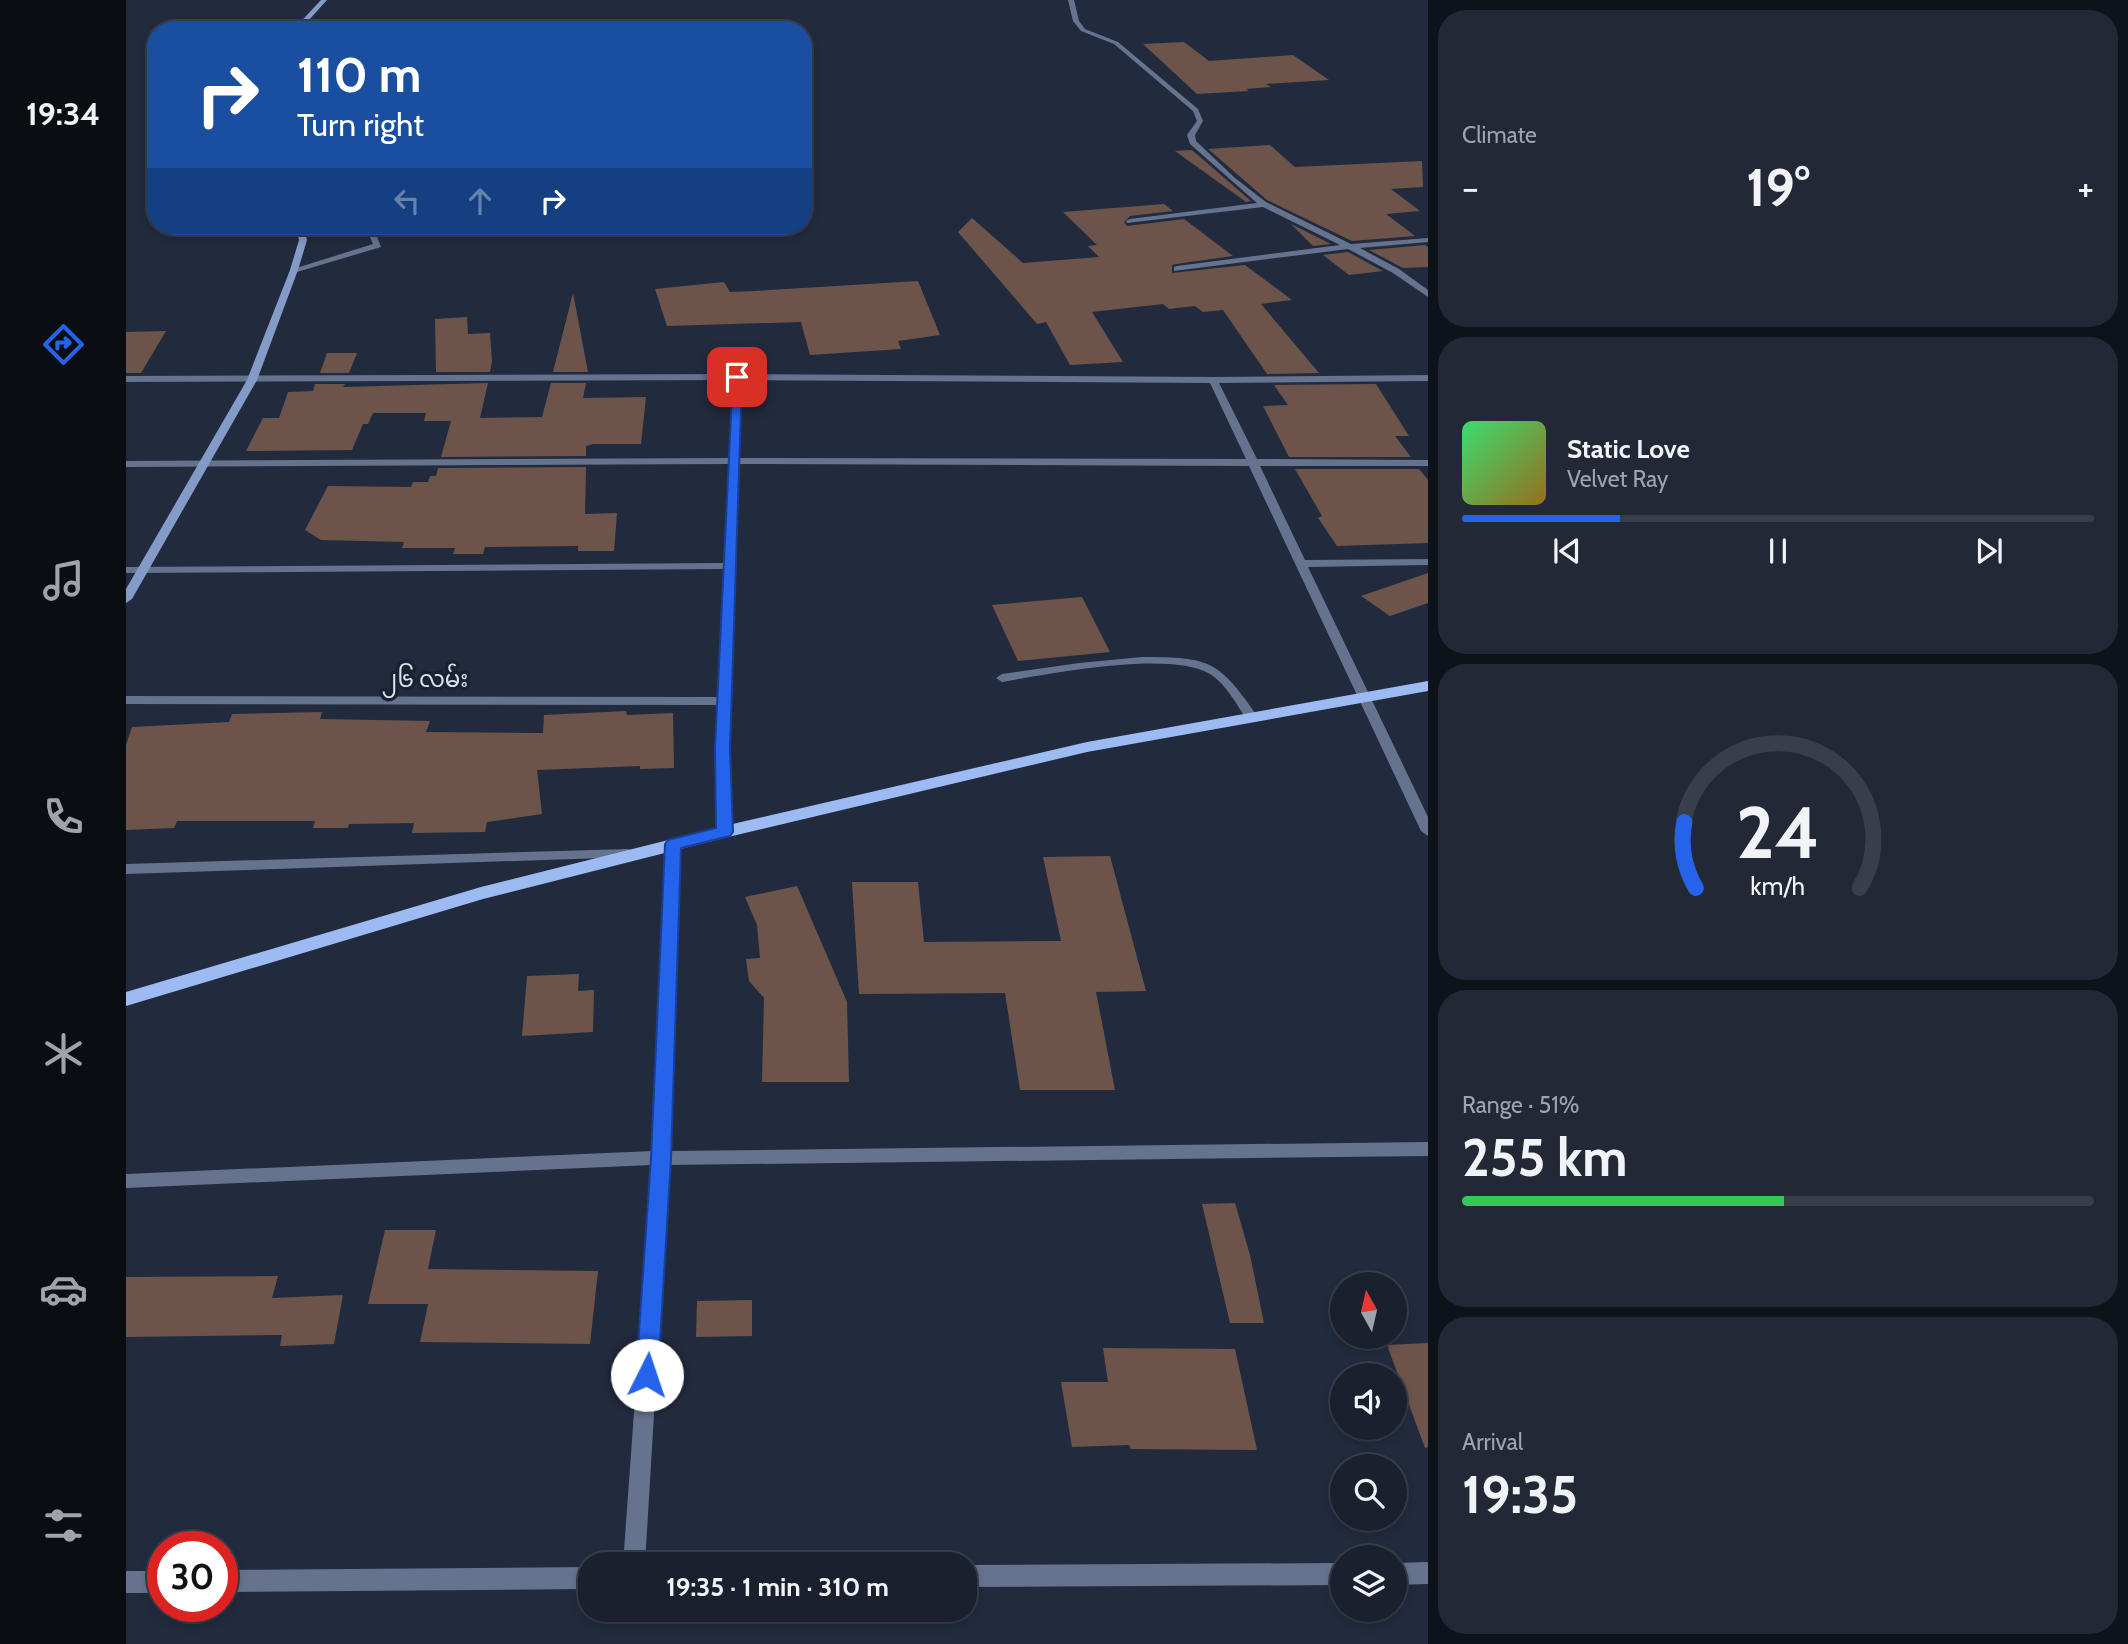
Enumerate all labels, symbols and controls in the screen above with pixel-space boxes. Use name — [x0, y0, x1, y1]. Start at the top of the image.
text: 110 m — [297, 45, 421, 104]
icon: right — [182, 49, 273, 140]
text: 19:34 — [26, 94, 100, 133]
text: Turn right — [297, 105, 424, 144]
text: Climate — [1462, 121, 1537, 149]
text: 19° — [1746, 156, 1810, 219]
text: − — [1462, 164, 1479, 211]
text: + — [2077, 164, 2094, 211]
icon: left — [388, 182, 426, 220]
icon: ahead — [461, 182, 499, 220]
icon: right — [534, 182, 572, 220]
icon: directions — [39, 320, 88, 369]
pin — [707, 347, 767, 407]
icon: arrive — [718, 358, 756, 396]
text: Static Love — [1567, 433, 1690, 465]
text: Velvet Ray — [1567, 465, 1668, 493]
icon: previous — [1548, 532, 1586, 570]
icon: pause — [1759, 532, 1797, 570]
icon: next — [1970, 532, 2008, 570]
icon: music — [39, 556, 88, 605]
street label: ၂၆ လမ်း — [382, 663, 468, 698]
text: 24 — [1736, 788, 1820, 876]
icon: phone — [39, 792, 88, 841]
text: km/h — [1751, 871, 1805, 901]
icon: climate — [39, 1029, 88, 1078]
text: Range · 51% — [1462, 1091, 1579, 1119]
text: 255 km — [1462, 1126, 1627, 1189]
icon: car — [39, 1265, 88, 1314]
north arrow — [1330, 1272, 1407, 1349]
map controls — [1330, 1272, 1407, 1622]
position arrow — [610, 1338, 684, 1412]
button: sound — [1330, 1363, 1407, 1440]
text: Arrival — [1462, 1428, 1523, 1456]
button: search — [1330, 1454, 1407, 1531]
text: 19:35 — [1462, 1463, 1578, 1526]
icon: filters — [39, 1501, 88, 1550]
speed limit sign: 30 — [147, 1531, 238, 1622]
button: layers — [1330, 1545, 1407, 1622]
text: 19:35 · 1 min · 310 m — [666, 1571, 889, 1603]

